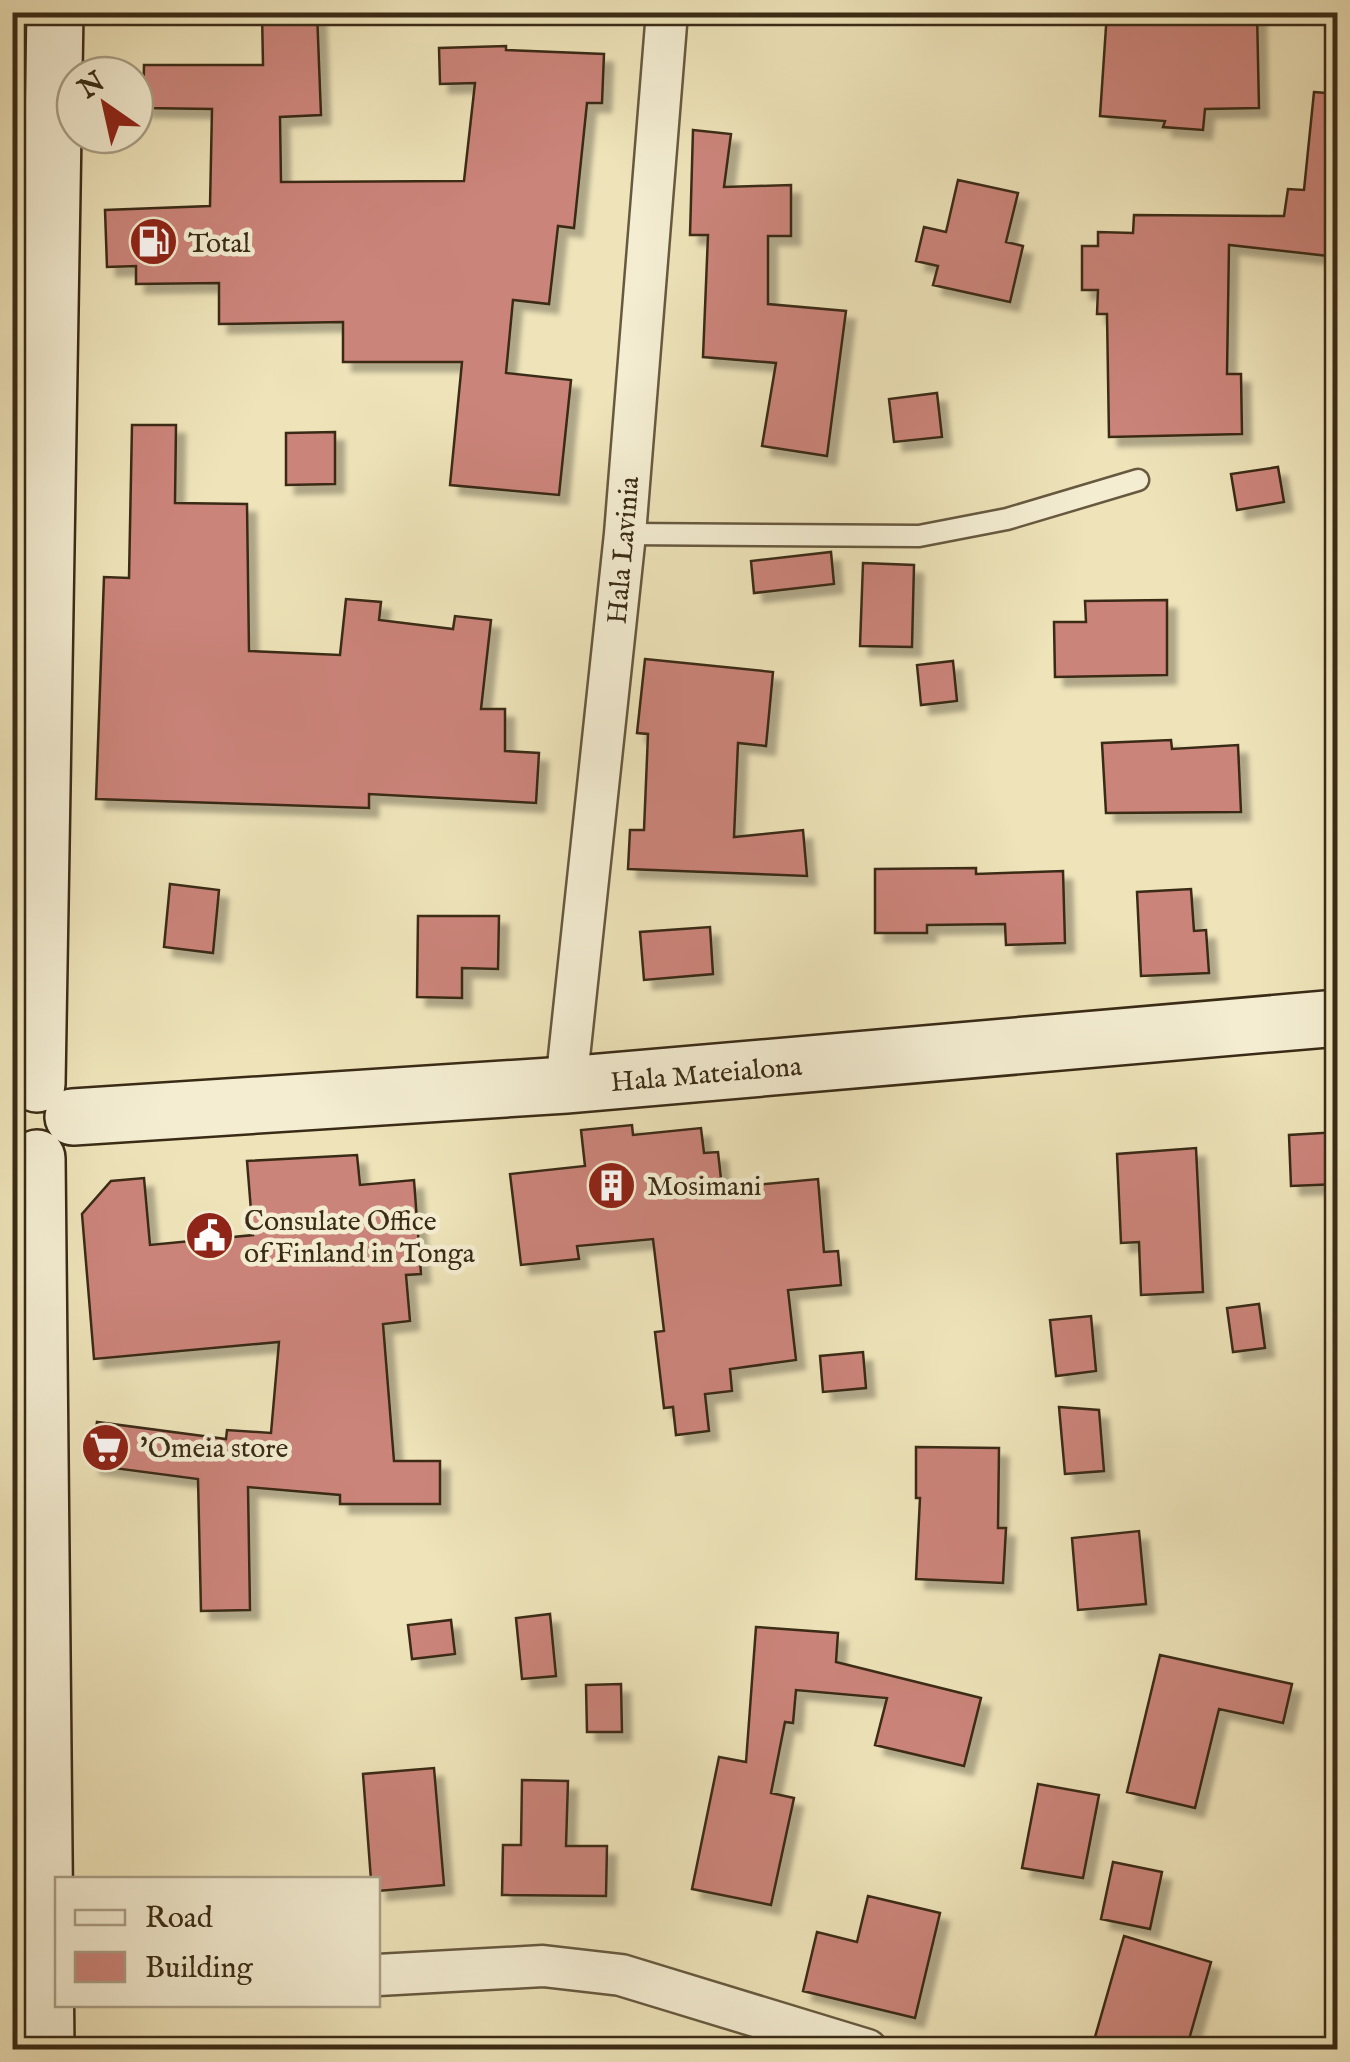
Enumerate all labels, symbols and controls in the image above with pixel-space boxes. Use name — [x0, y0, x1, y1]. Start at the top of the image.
north arrow — [55, 55, 155, 155]
text: N — [72, 65, 112, 108]
fuel station icon: Total — [127, 216, 179, 268]
place label: Total — [188, 227, 251, 262]
street label: Hala Lavinia — [601, 474, 648, 626]
street label: Hala Mateialona — [609, 1050, 804, 1101]
building icon: Mosimani — [586, 1159, 638, 1211]
place label: Mosimani — [647, 1170, 762, 1205]
place label: Consulate Office of Finland in Tonga — [244, 1205, 476, 1272]
public building icon: Consulate Office of Finland in Tonga — [183, 1210, 235, 1262]
supermarket icon: 'Omeia store — [79, 1421, 131, 1473]
place label: 'Omeia store — [140, 1432, 289, 1467]
legend — [55, 1877, 380, 2007]
text: Road — [145, 1900, 214, 1938]
text: Building — [145, 1950, 254, 1988]

